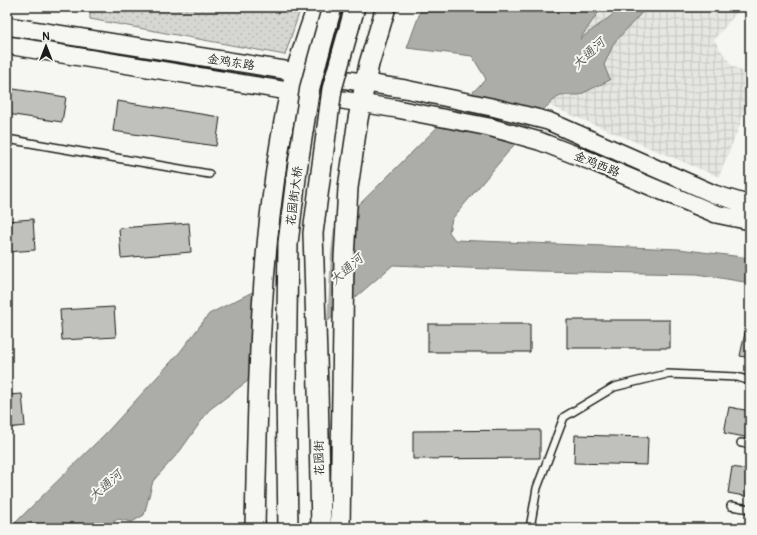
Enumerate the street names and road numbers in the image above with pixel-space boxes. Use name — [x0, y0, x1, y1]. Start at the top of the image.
street label: 金鸡东路 — [206, 51, 256, 74]
street label: 金鸡西路 — [572, 149, 622, 180]
street label: 花园街大桥 — [283, 164, 306, 227]
street label: 花园街 — [312, 440, 327, 476]

